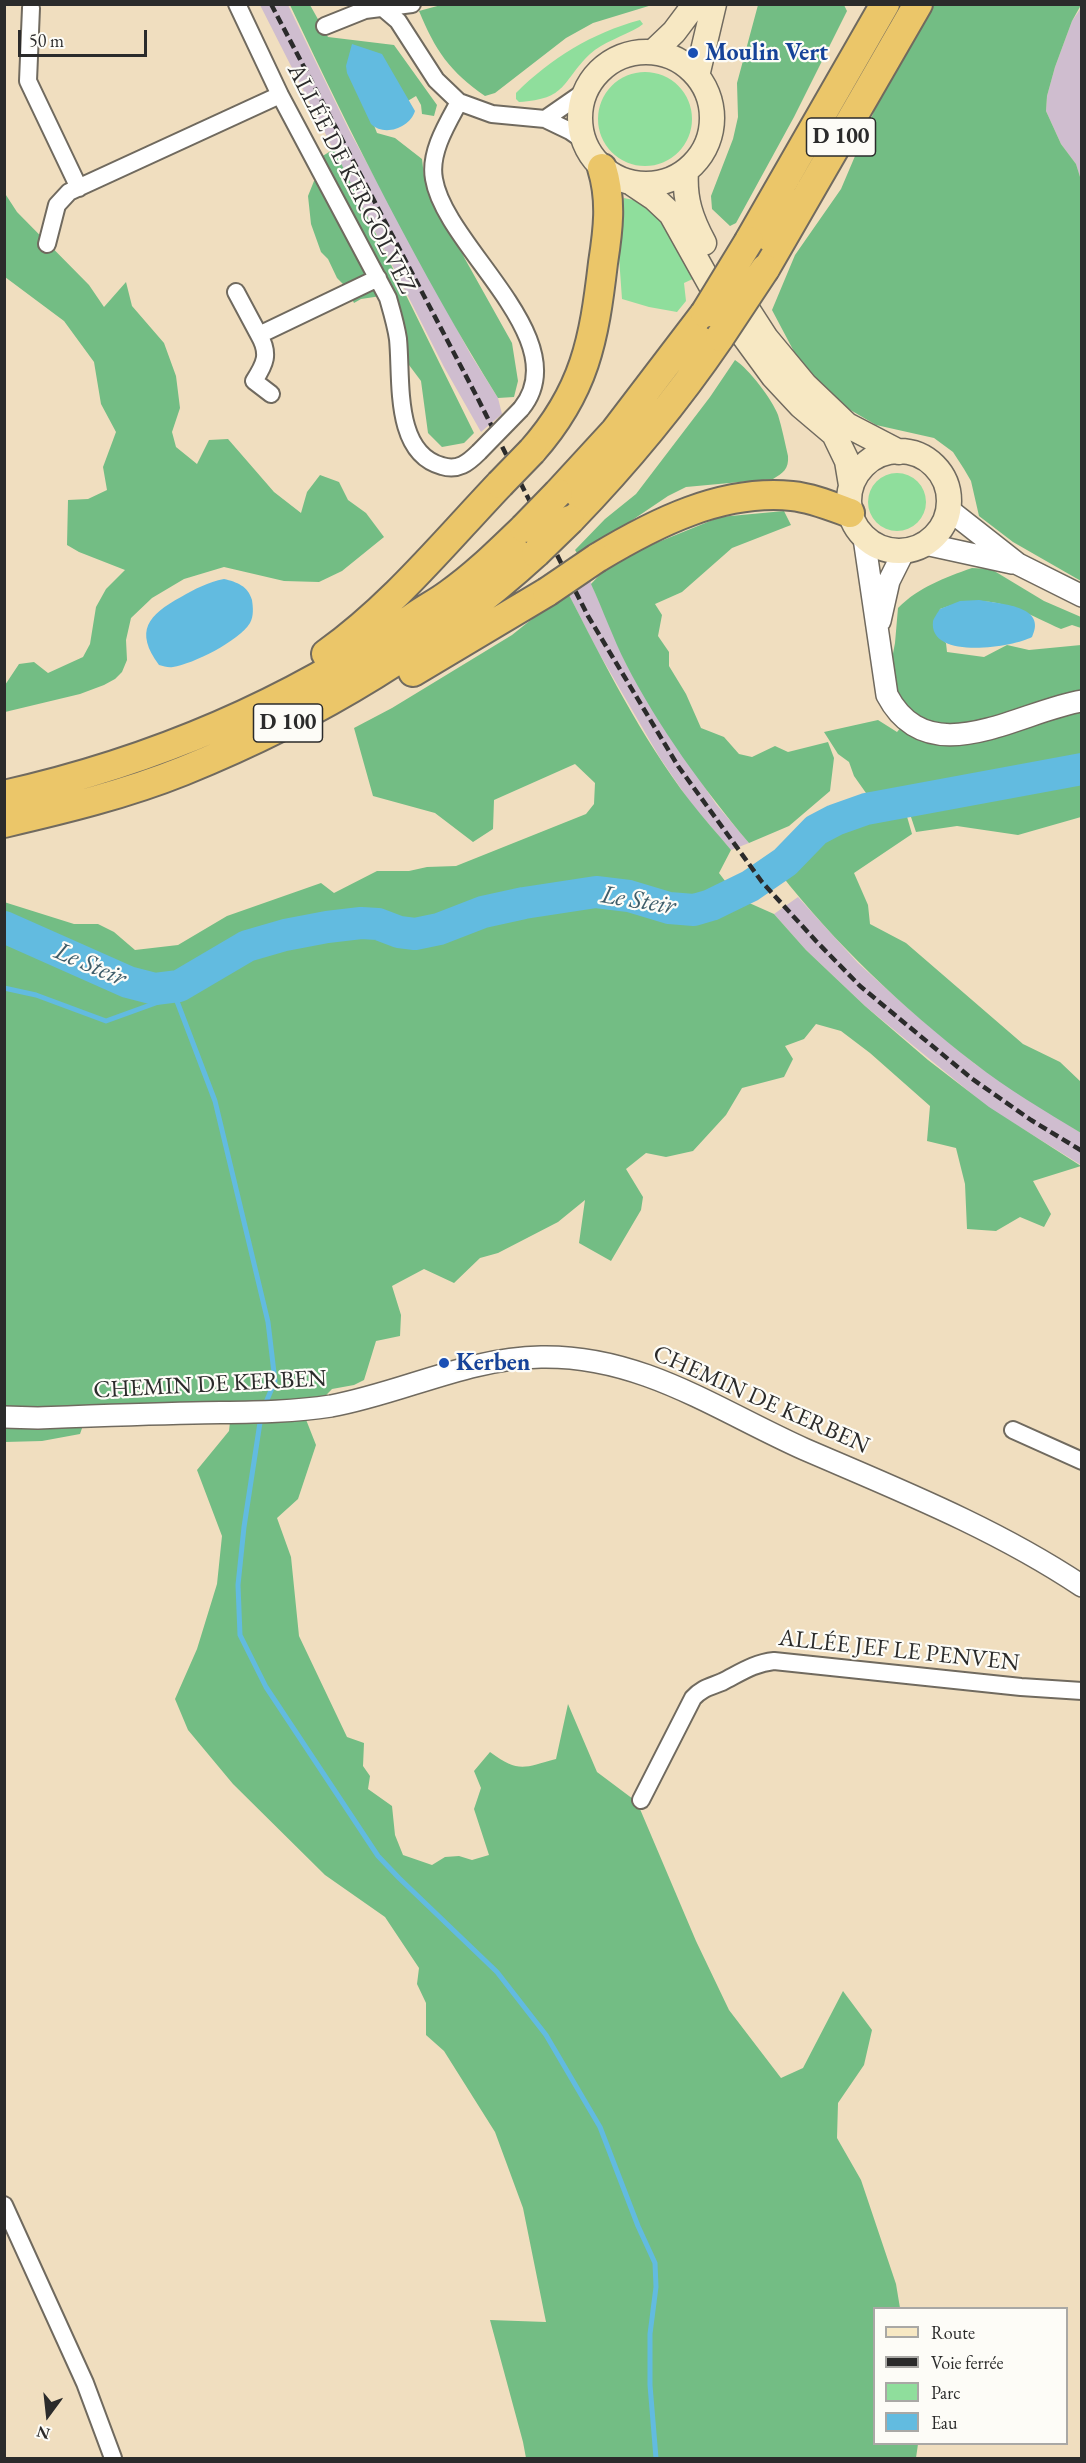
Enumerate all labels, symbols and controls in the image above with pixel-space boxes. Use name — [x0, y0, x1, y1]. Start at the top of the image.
scale bar — [21, 18, 150, 56]
text: 50 m — [29, 29, 64, 52]
place label: Moulin Vert — [705, 39, 828, 67]
marker: Moulin Vert — [686, 46, 700, 60]
street label: ALLÉE DE KERGOLVEZ — [281, 59, 421, 299]
road number: D 100 — [806, 118, 876, 156]
road number: D 100 — [254, 704, 322, 742]
water label: Le Steir — [599, 880, 677, 922]
water label: Le Steir — [49, 936, 131, 994]
street label: CHEMIN DE KERBEN — [648, 1339, 874, 1461]
place label: Kerben — [456, 1349, 530, 1377]
marker: Kerben — [437, 1356, 451, 1370]
street label: CHEMIN DE KERBEN — [93, 1365, 327, 1405]
street label: ALLÉE JEF LE PENVEN — [777, 1624, 1021, 1678]
legend — [873, 2307, 1068, 2445]
text: Route — [931, 2321, 975, 2344]
text: Voie ferrée — [931, 2351, 1003, 2374]
text: Parc — [931, 2381, 961, 2404]
north arrow — [18, 2385, 78, 2445]
text: Eau — [931, 2411, 957, 2434]
text: N — [34, 2421, 52, 2445]

